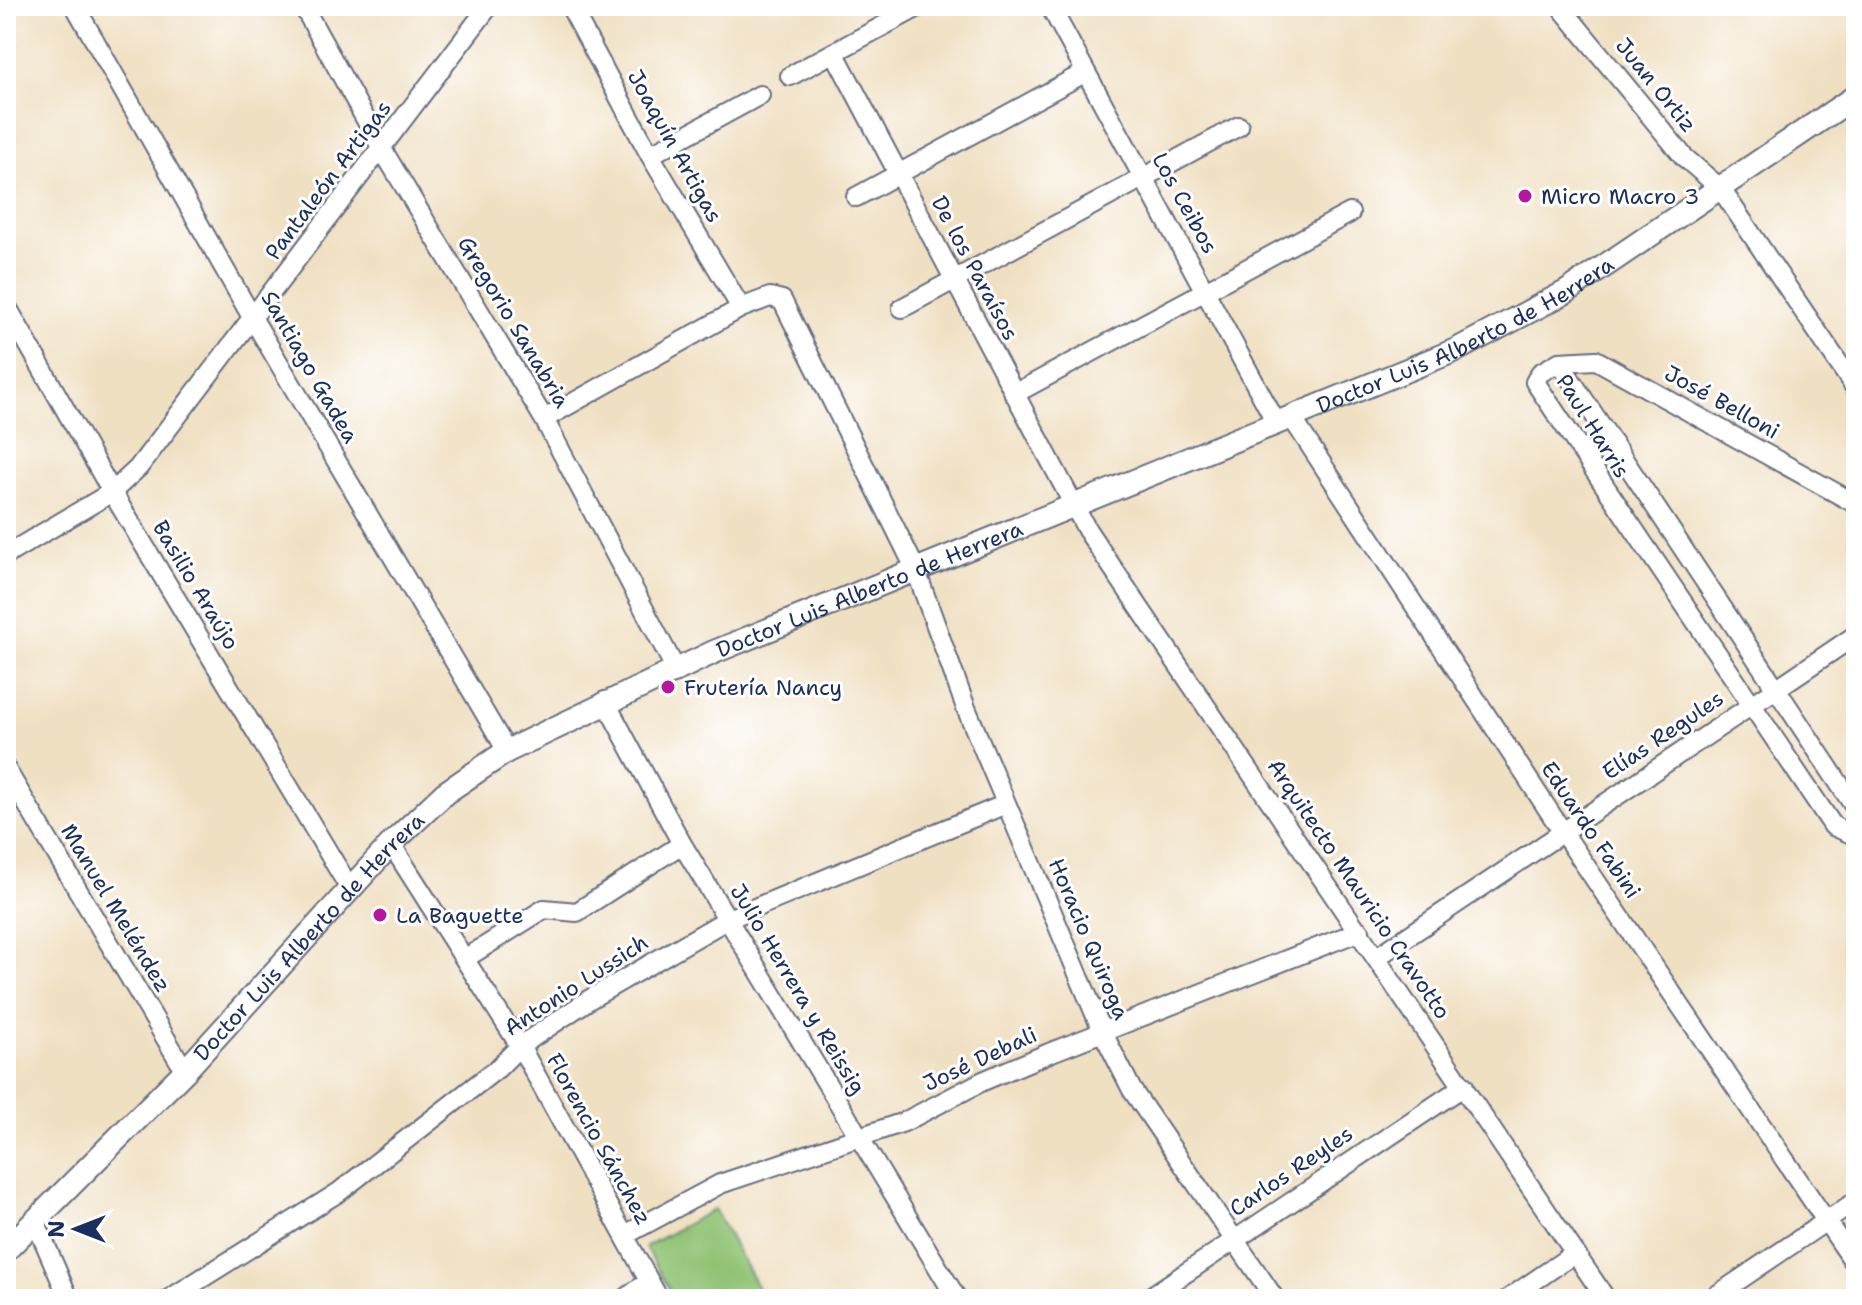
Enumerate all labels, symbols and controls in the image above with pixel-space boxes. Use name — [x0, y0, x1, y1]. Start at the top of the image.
street label: Juan Ortiz — [1609, 32, 1703, 138]
street label: Joaquín Artigas — [621, 64, 729, 228]
street label: Pantaleón Artigas — [258, 94, 398, 266]
street label: Los Ceibos — [1145, 147, 1225, 259]
place label: Micro Macro 3 — [1541, 182, 1699, 211]
marker: Micro Macro 3 — [1516, 187, 1534, 205]
street label: De los Paraísos — [925, 191, 1025, 345]
street label: Gregorio Sanabria — [451, 231, 577, 413]
street label: Doctor Luis Alberto de Herrera — [1312, 249, 1619, 420]
street label: Santiago Gadea — [255, 286, 366, 449]
street label: José Belloni — [1659, 358, 1785, 446]
street label: Paul Harris — [1550, 369, 1636, 483]
street label: Doctor Luis Alberto de Herrera — [712, 513, 1027, 664]
street label: Basilio Araújo — [146, 515, 246, 655]
place label: Frutería Nancy — [684, 673, 842, 702]
marker: Frutería Nancy — [659, 678, 677, 696]
street label: Elías Regules — [1597, 684, 1729, 786]
street label: Arquitecto Mauricio Cravotto — [1261, 753, 1457, 1025]
street label: Eduardo Fabini — [1534, 756, 1648, 904]
street label: Doctor Luis Alberto de Herrera — [187, 805, 431, 1067]
street label: Manuel Meléndez — [54, 818, 178, 998]
street label: Horacio Quiroga — [1042, 854, 1136, 1024]
street label: Julio Herrera y Reissig — [724, 878, 872, 1100]
place label: La Baguette — [396, 901, 524, 930]
marker: La Baguette — [371, 906, 389, 924]
street label: Antonio Lussich — [498, 928, 654, 1042]
street label: José Debali — [918, 1020, 1042, 1098]
street label: Florencio Sánchez — [540, 1048, 658, 1230]
street label: Carlos Reyles — [1224, 1119, 1358, 1223]
north arrow — [36, 1189, 116, 1269]
text: N — [42, 1220, 71, 1238]

